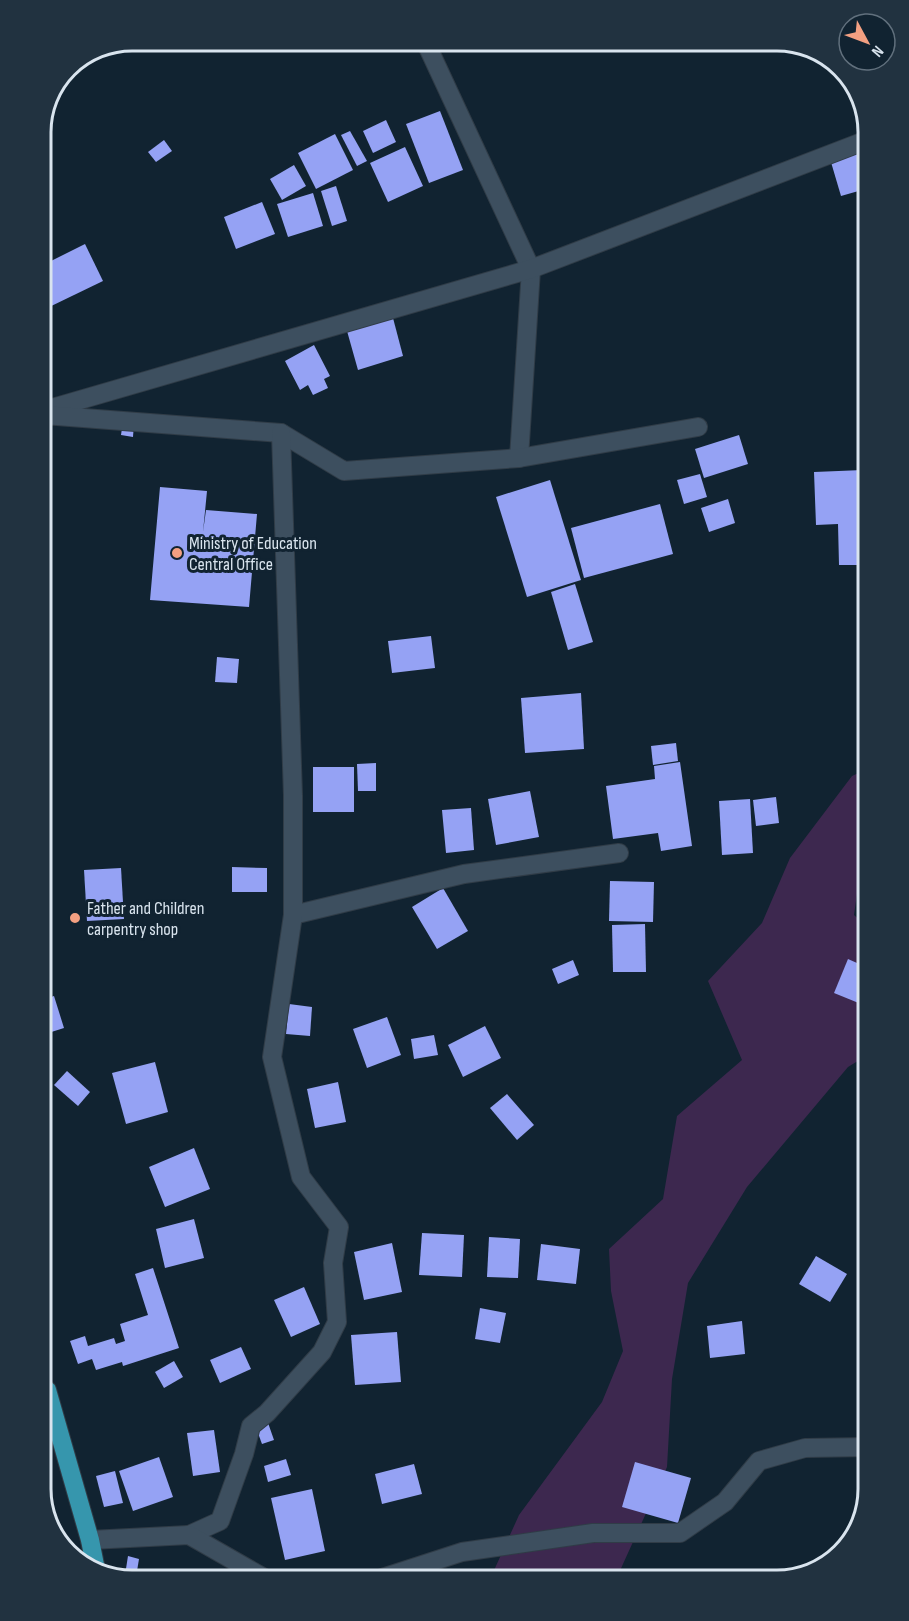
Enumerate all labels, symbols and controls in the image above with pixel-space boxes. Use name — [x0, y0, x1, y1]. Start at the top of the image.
north arrow — [837, 12, 897, 72]
text: N — [867, 41, 887, 60]
place label: Ministry of Education Central Office — [189, 533, 317, 575]
marker: Ministry of Education Central Office — [170, 546, 184, 560]
place label: Father and Children carpentry shop — [87, 898, 204, 940]
marker: Father and Children carpentry shop — [68, 911, 82, 925]

